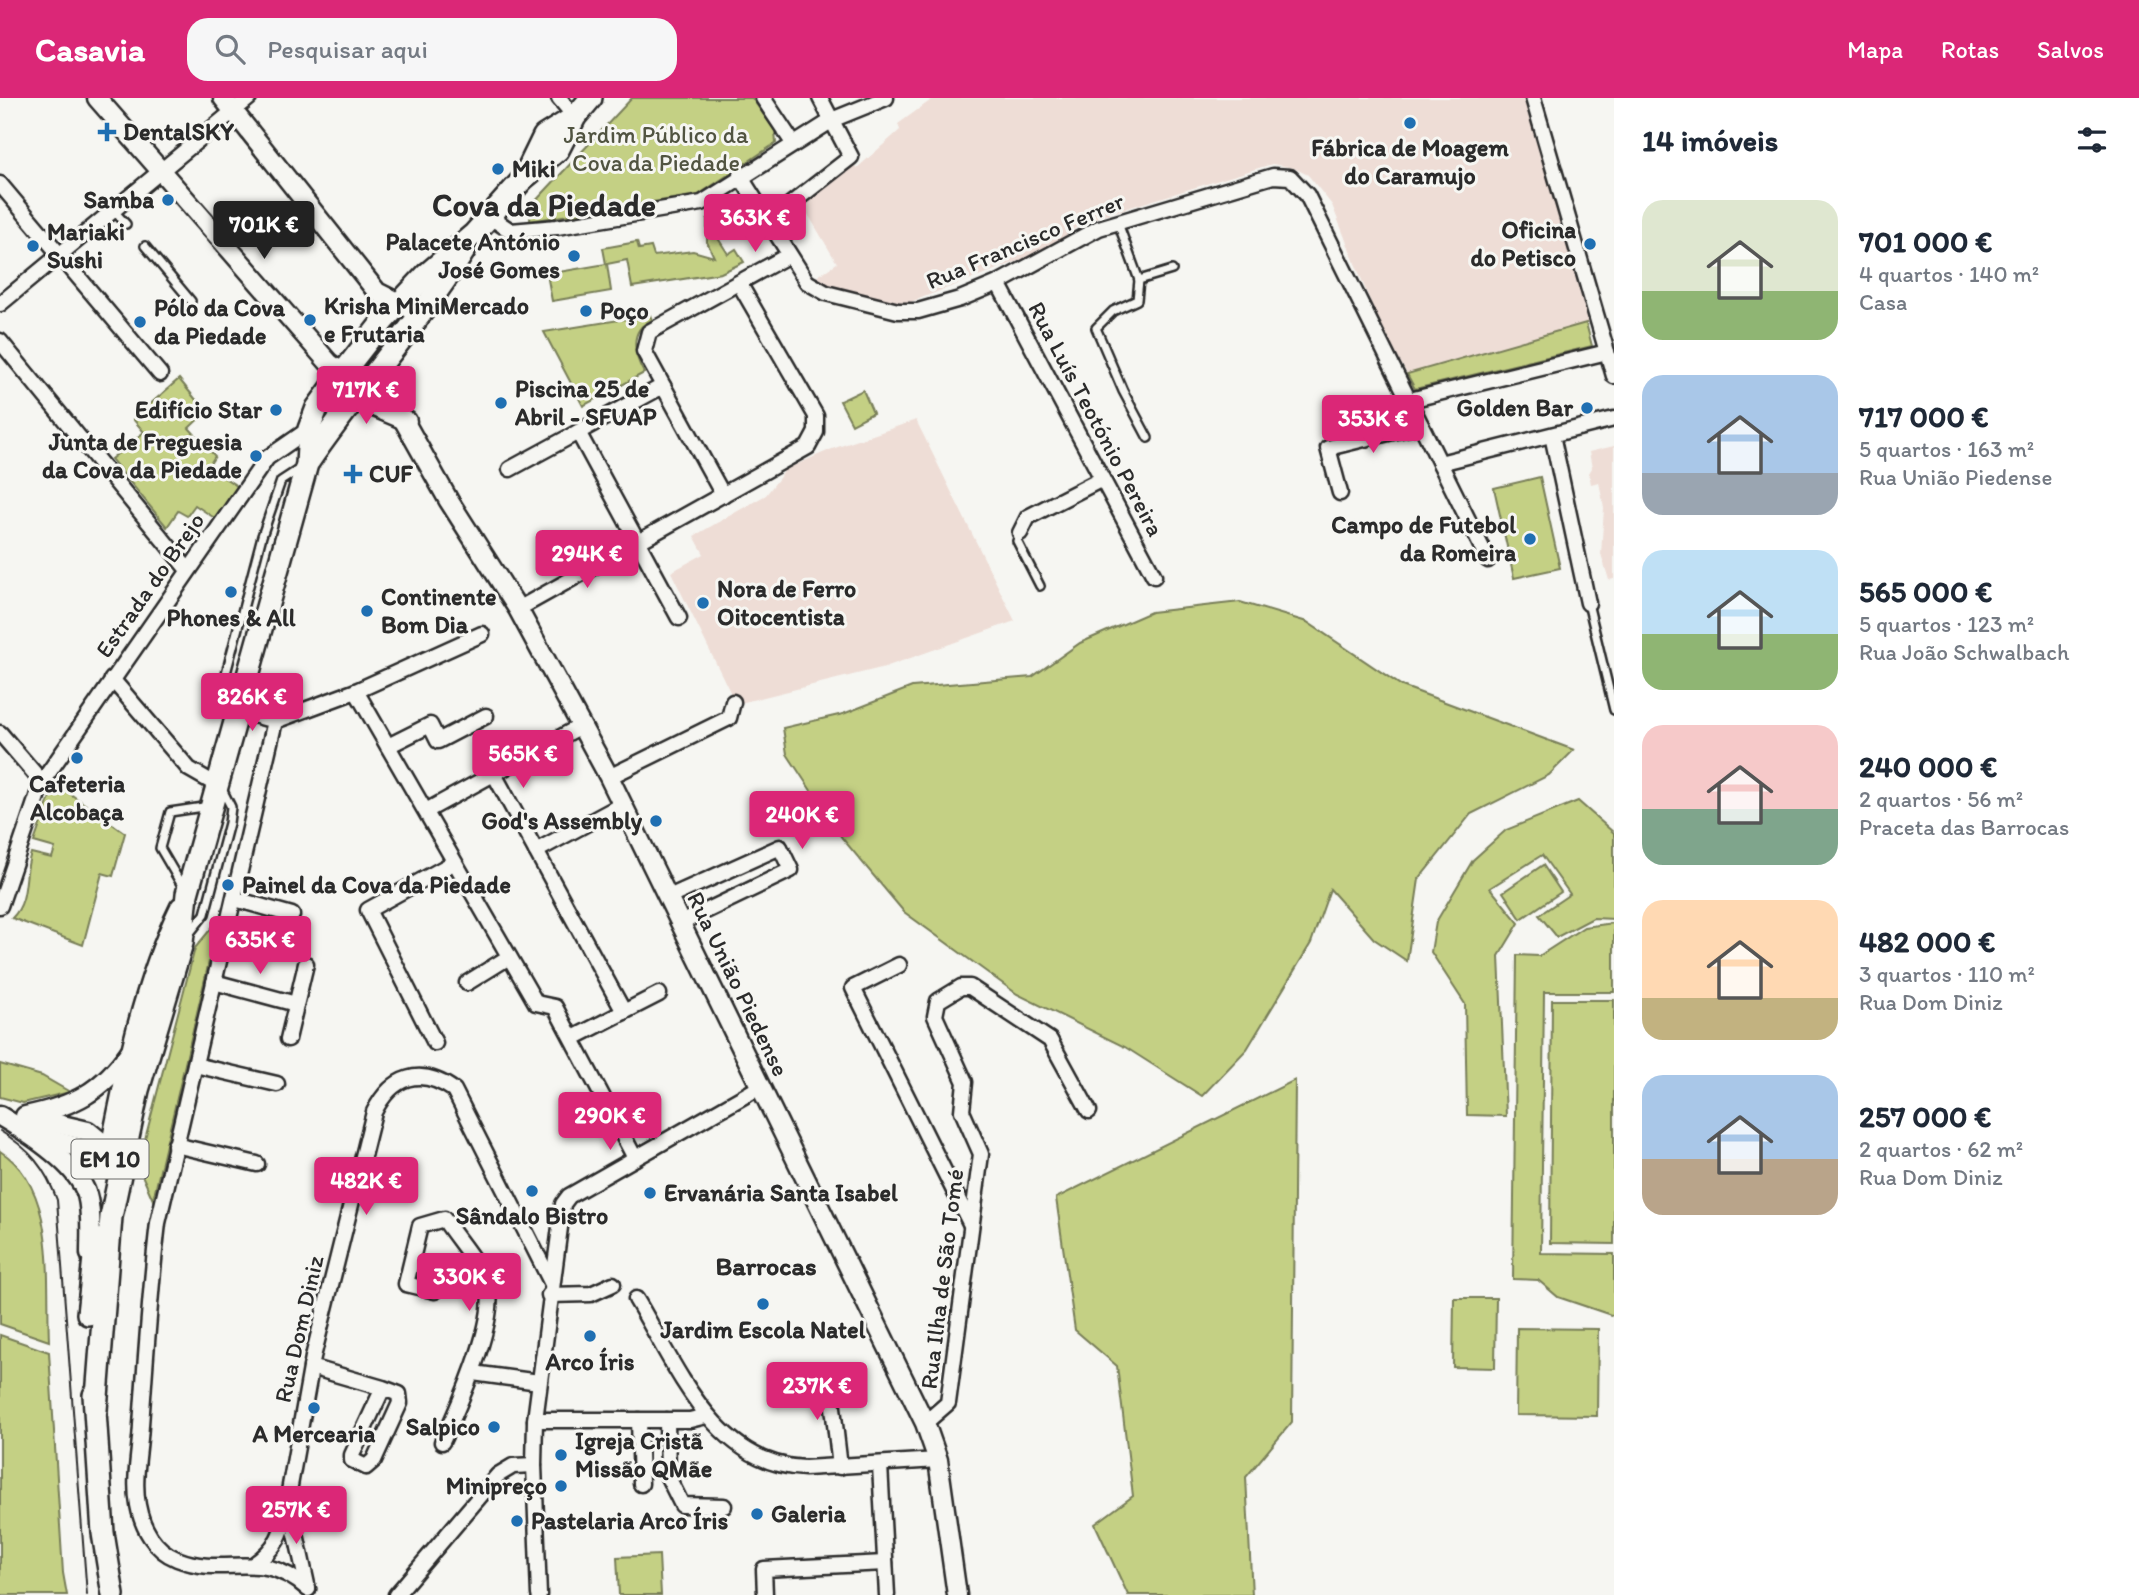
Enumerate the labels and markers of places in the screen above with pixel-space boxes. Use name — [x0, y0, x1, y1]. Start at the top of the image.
marker: Fábrica de Moagem do Caramujo — [1402, 115, 1418, 131]
place label: DentalSKY — [123, 117, 234, 146]
marker: DentalSKY — [97, 122, 117, 142]
place label: Fábrica de Moagem do Caramujo — [1311, 133, 1509, 191]
place label: Miki — [512, 154, 556, 183]
marker: Miki — [490, 161, 506, 177]
place label: Samba — [84, 185, 154, 214]
marker: Samba — [160, 192, 176, 208]
pin: 363K € — [698, 194, 812, 254]
pin: 701K € — [207, 202, 321, 261]
place label: Oficina do Petisco — [1471, 215, 1576, 272]
place label: Mariaki Sushi — [47, 217, 125, 274]
place label: Palacete António José Gomes — [385, 227, 560, 284]
marker: Oficina do Petisco — [1582, 236, 1598, 252]
marker: Mariaki Sushi — [25, 238, 41, 254]
marker: Palacete António José Gomes — [566, 248, 582, 264]
place label: Krisha MiniMercado e Frutaria — [324, 291, 529, 348]
place label: Pólo da Cova da Piedade — [154, 293, 286, 350]
place label: Poço — [600, 296, 649, 326]
marker: Poço — [578, 303, 594, 319]
marker: Krisha MiniMercado e Frutaria — [302, 312, 318, 328]
marker: Pólo da Cova da Piedade — [132, 314, 148, 330]
pin: 717K € — [309, 366, 423, 426]
place label: Piscina 25 de Abril - SFUAP — [514, 374, 656, 431]
place label: Golden Bar — [1457, 393, 1573, 422]
place label: Edifício Star — [135, 395, 263, 424]
marker: Piscina 25 de Abril - SFUAP — [493, 395, 509, 411]
pin: 353K € — [1316, 396, 1430, 455]
marker: Golden Bar — [1579, 400, 1595, 416]
marker: Edifício Star — [268, 402, 284, 418]
place label: Junta de Freguesia da Cova da Piedade — [42, 427, 242, 484]
marker: Junta de Freguesia da Cova da Piedade — [248, 448, 264, 464]
place label: CUF — [369, 459, 413, 488]
marker: CUF — [343, 464, 363, 484]
place label: Campo de Futebol da Romeira — [1331, 510, 1516, 567]
pin: 294K € — [530, 531, 644, 590]
marker: Campo de Futebol da Romeira — [1522, 531, 1538, 547]
place label: Nora de Ferro Oitocentista — [717, 574, 856, 631]
place label: Continente Bom Dia — [381, 582, 497, 639]
marker: Phones & All — [223, 584, 239, 600]
marker: Nora de Ferro Oitocentista — [695, 595, 711, 611]
place label: Phones & All — [166, 603, 296, 632]
marker: Continente Bom Dia — [359, 603, 375, 619]
pin: 826K € — [195, 674, 309, 733]
pin: 565K € — [466, 730, 580, 790]
marker: Cafeteria Alcobaça — [69, 750, 85, 766]
place label: Cafeteria Alcobaça — [29, 769, 125, 827]
pin: 240K € — [745, 792, 859, 851]
place label: God's Assembly — [481, 806, 643, 836]
marker: God's Assembly — [648, 813, 664, 829]
place label: Painel da Cova da Piedade — [242, 870, 511, 899]
marker: Painel da Cova da Piedade — [220, 877, 236, 893]
pin: 635K € — [203, 916, 317, 976]
pin: 290K € — [553, 1093, 667, 1152]
pin: 482K € — [309, 1158, 423, 1217]
place label: Ervanária Santa Isabel — [664, 1178, 898, 1207]
marker: Sândalo Bistro — [524, 1183, 540, 1199]
marker: Ervanária Santa Isabel — [642, 1185, 658, 1201]
place label: Sândalo Bistro — [456, 1201, 608, 1230]
pin: 330K € — [412, 1254, 526, 1313]
marker: Jardim Escola Natel — [755, 1296, 771, 1312]
place label: Jardim Escola Natel — [660, 1315, 866, 1344]
marker: Arco Íris — [582, 1328, 598, 1344]
place label: Arco Íris — [545, 1347, 635, 1376]
pin: 237K € — [760, 1362, 874, 1422]
marker: A Mercearia — [306, 1400, 322, 1416]
place label: Salpico — [406, 1412, 480, 1442]
place label: A Mercearia — [252, 1419, 376, 1448]
marker: Salpico — [486, 1419, 502, 1435]
place label: Igreja Cristã Missão QMãe — [575, 1426, 712, 1483]
marker: Igreja Cristã Missão QMãe — [553, 1447, 569, 1463]
place label: Minipreço — [446, 1471, 547, 1501]
marker: Minipreço — [553, 1478, 569, 1494]
pin: 257K € — [239, 1486, 353, 1546]
place label: Galeria — [771, 1499, 846, 1528]
place label: Pastelaria Arco Íris — [531, 1506, 729, 1535]
marker: Galeria — [749, 1506, 765, 1522]
marker: Pastelaria Arco Íris — [509, 1513, 525, 1529]

